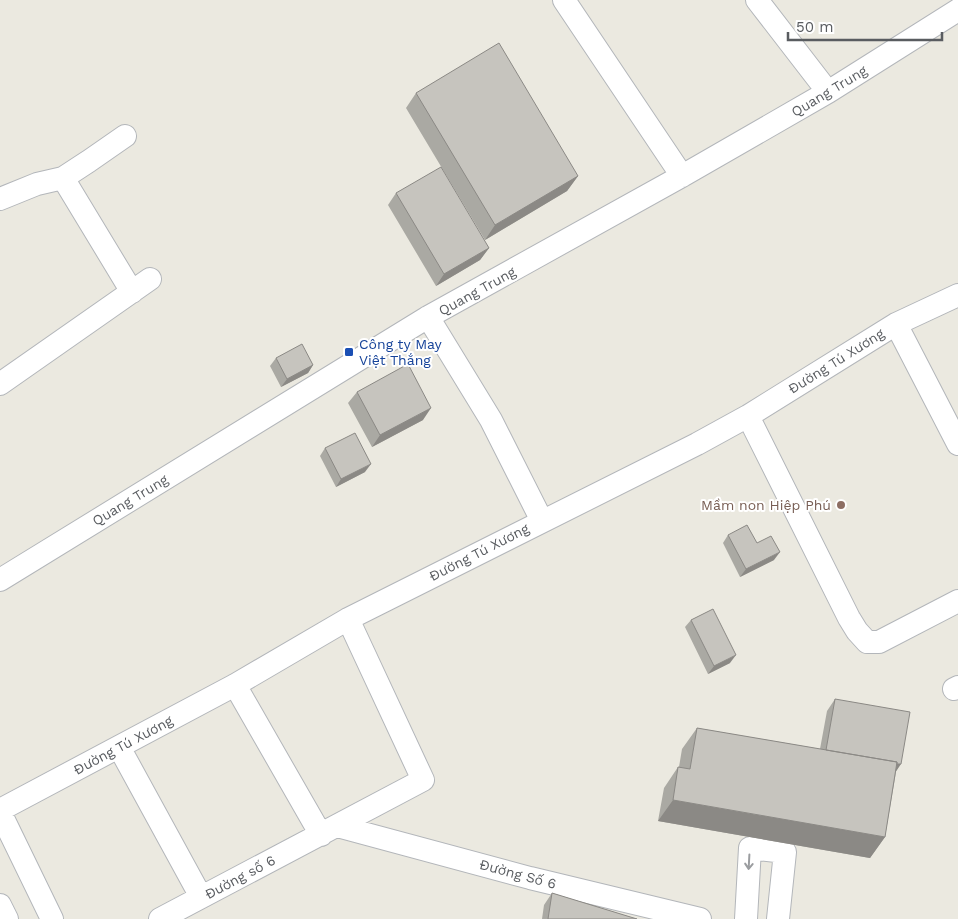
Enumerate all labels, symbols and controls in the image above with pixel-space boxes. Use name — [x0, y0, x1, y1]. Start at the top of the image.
scale bar — [788, 10, 942, 42]
text: 50 m — [796, 18, 833, 36]
street label: Quang Trung — [788, 62, 870, 120]
street label: Quang Trung — [436, 263, 519, 319]
street label: Đường Tú Xương — [785, 325, 887, 397]
place label: Công ty May Việt Thắng — [359, 336, 443, 368]
marker: Công ty May Việt Thắng — [343, 346, 355, 358]
street label: Quang Trung — [89, 471, 171, 529]
place label: Mầm non Hiệp Phú — [701, 497, 831, 513]
marker: Mầm non Hiệp Phú — [835, 499, 847, 511]
street label: Đường Tú Xương — [426, 520, 532, 584]
street label: Đường Tú Xương — [71, 712, 176, 778]
street label: Đường số 6 — [202, 852, 278, 902]
one-way arrow — [745, 854, 754, 870]
street label: Đường Số 6 — [478, 856, 558, 892]

